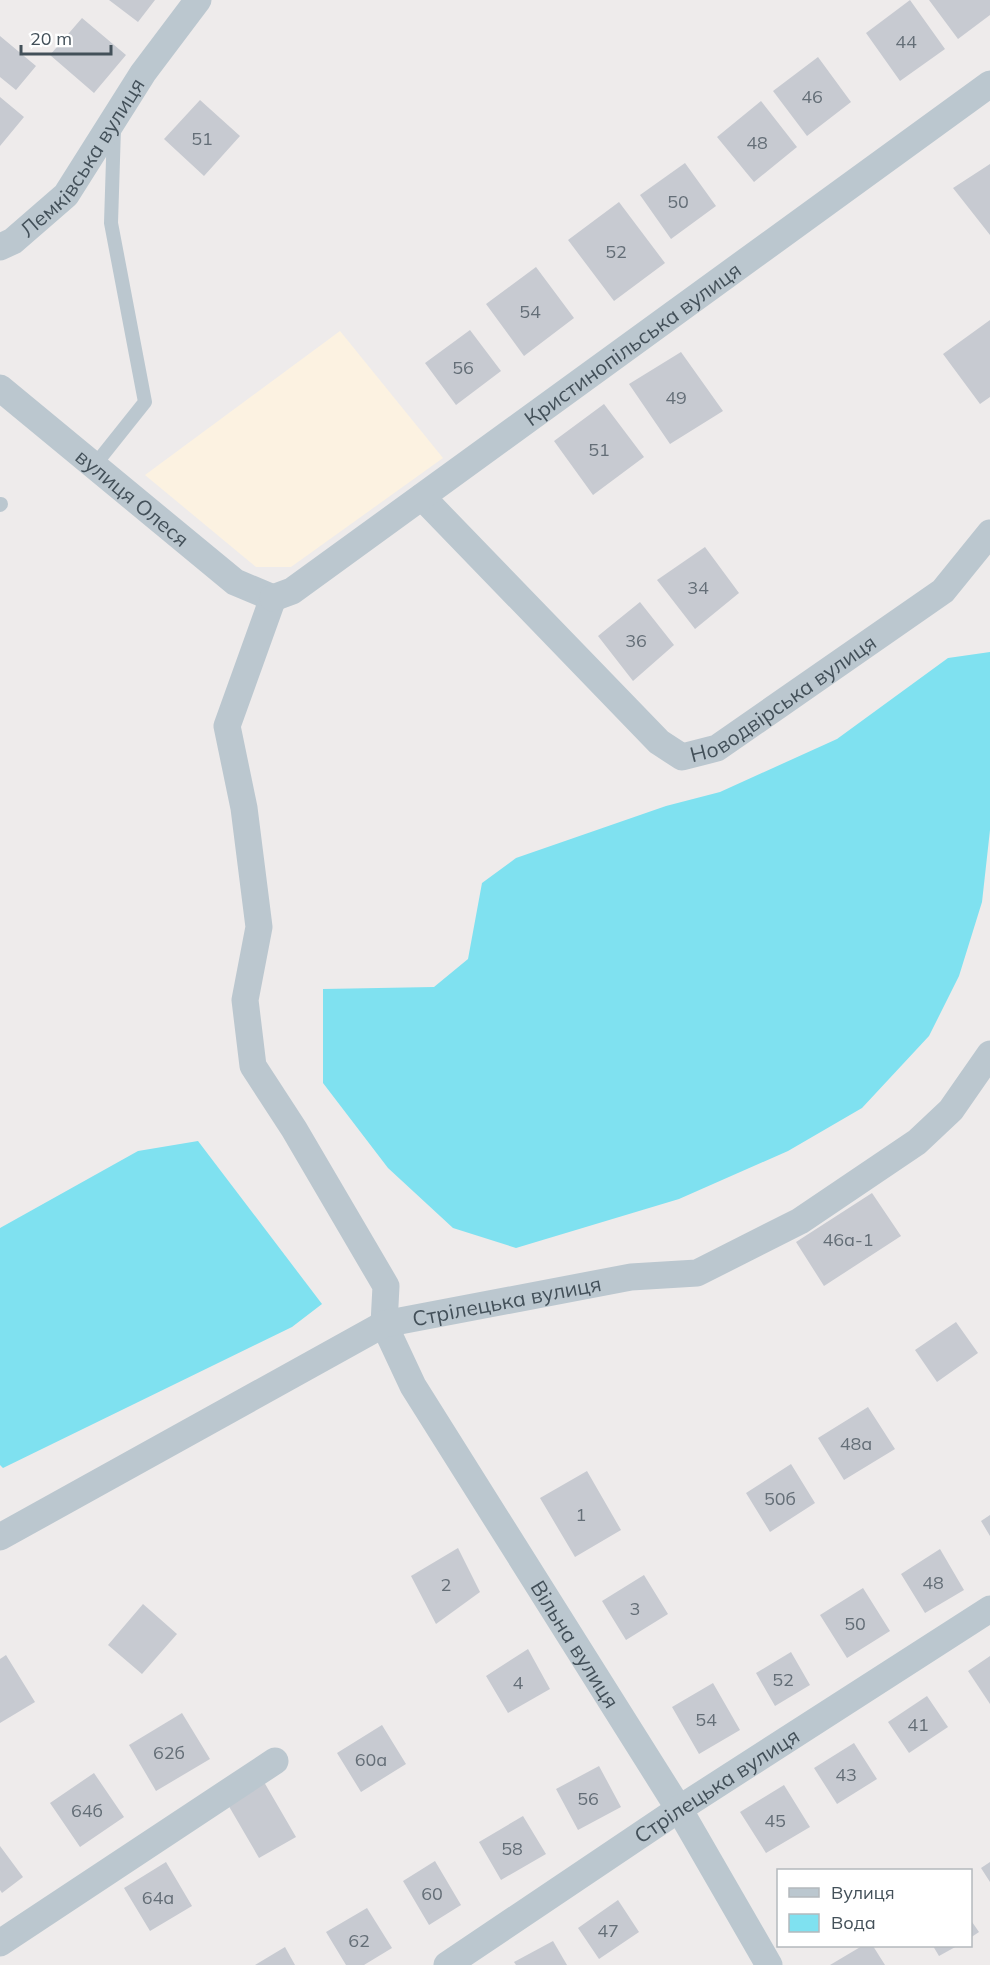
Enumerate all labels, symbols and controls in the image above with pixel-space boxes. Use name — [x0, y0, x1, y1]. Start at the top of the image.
scale bar — [21, 18, 111, 56]
text: 20 m — [30, 27, 72, 50]
house number: 44 — [895, 30, 917, 53]
street label: Лемківська вулиця — [14, 73, 150, 242]
house number: 46 — [801, 85, 823, 108]
house number: 51 — [191, 127, 213, 150]
house number: 48 — [746, 131, 768, 154]
house number: 50 — [667, 190, 689, 213]
house number: 52 — [605, 240, 627, 263]
street label: Кристинопільська вулиця — [519, 256, 746, 431]
house number: 54 — [519, 300, 541, 323]
house number: 56 — [452, 356, 474, 379]
house number: 49 — [665, 386, 687, 409]
house number: 51 — [588, 438, 610, 461]
street label: вулиця Олеся — [71, 443, 195, 552]
house number: 34 — [687, 576, 709, 599]
house number: 36 — [625, 629, 647, 652]
street label: Новодвірська вулиця — [687, 629, 881, 767]
house number: 46а-1 — [822, 1228, 874, 1251]
street label: Стрілецька вулиця — [410, 1270, 603, 1331]
house number: 48а — [840, 1432, 872, 1455]
house number: 50б — [764, 1487, 796, 1510]
house number: 1 — [576, 1503, 586, 1526]
house number: 48 — [922, 1571, 944, 1594]
house number: 2 — [441, 1573, 451, 1596]
street label: Вільна вулиця — [525, 1575, 625, 1713]
house number: 3 — [630, 1597, 640, 1620]
house number: 50 — [844, 1612, 866, 1635]
house number: 52 — [772, 1668, 794, 1691]
house number: 4 — [513, 1671, 524, 1694]
house number: 54 — [695, 1708, 717, 1731]
house number: 41 — [907, 1713, 929, 1736]
street label: Стрілецька вулиця — [629, 1722, 804, 1848]
house number: 62б — [153, 1741, 185, 1764]
house number: 60а — [355, 1748, 387, 1771]
house number: 43 — [835, 1763, 857, 1786]
house number: 56 — [577, 1787, 599, 1810]
house number: 64б — [71, 1799, 103, 1822]
house number: 45 — [764, 1809, 786, 1832]
house number: 58 — [501, 1837, 523, 1860]
legend — [777, 1869, 972, 1947]
text: Вулиця — [831, 1881, 895, 1904]
house number: 60 — [421, 1882, 443, 1905]
house number: 64а — [142, 1886, 174, 1909]
text: Вода — [831, 1911, 876, 1934]
house number: 47 — [597, 1919, 619, 1942]
house number: 62 — [348, 1929, 370, 1952]

